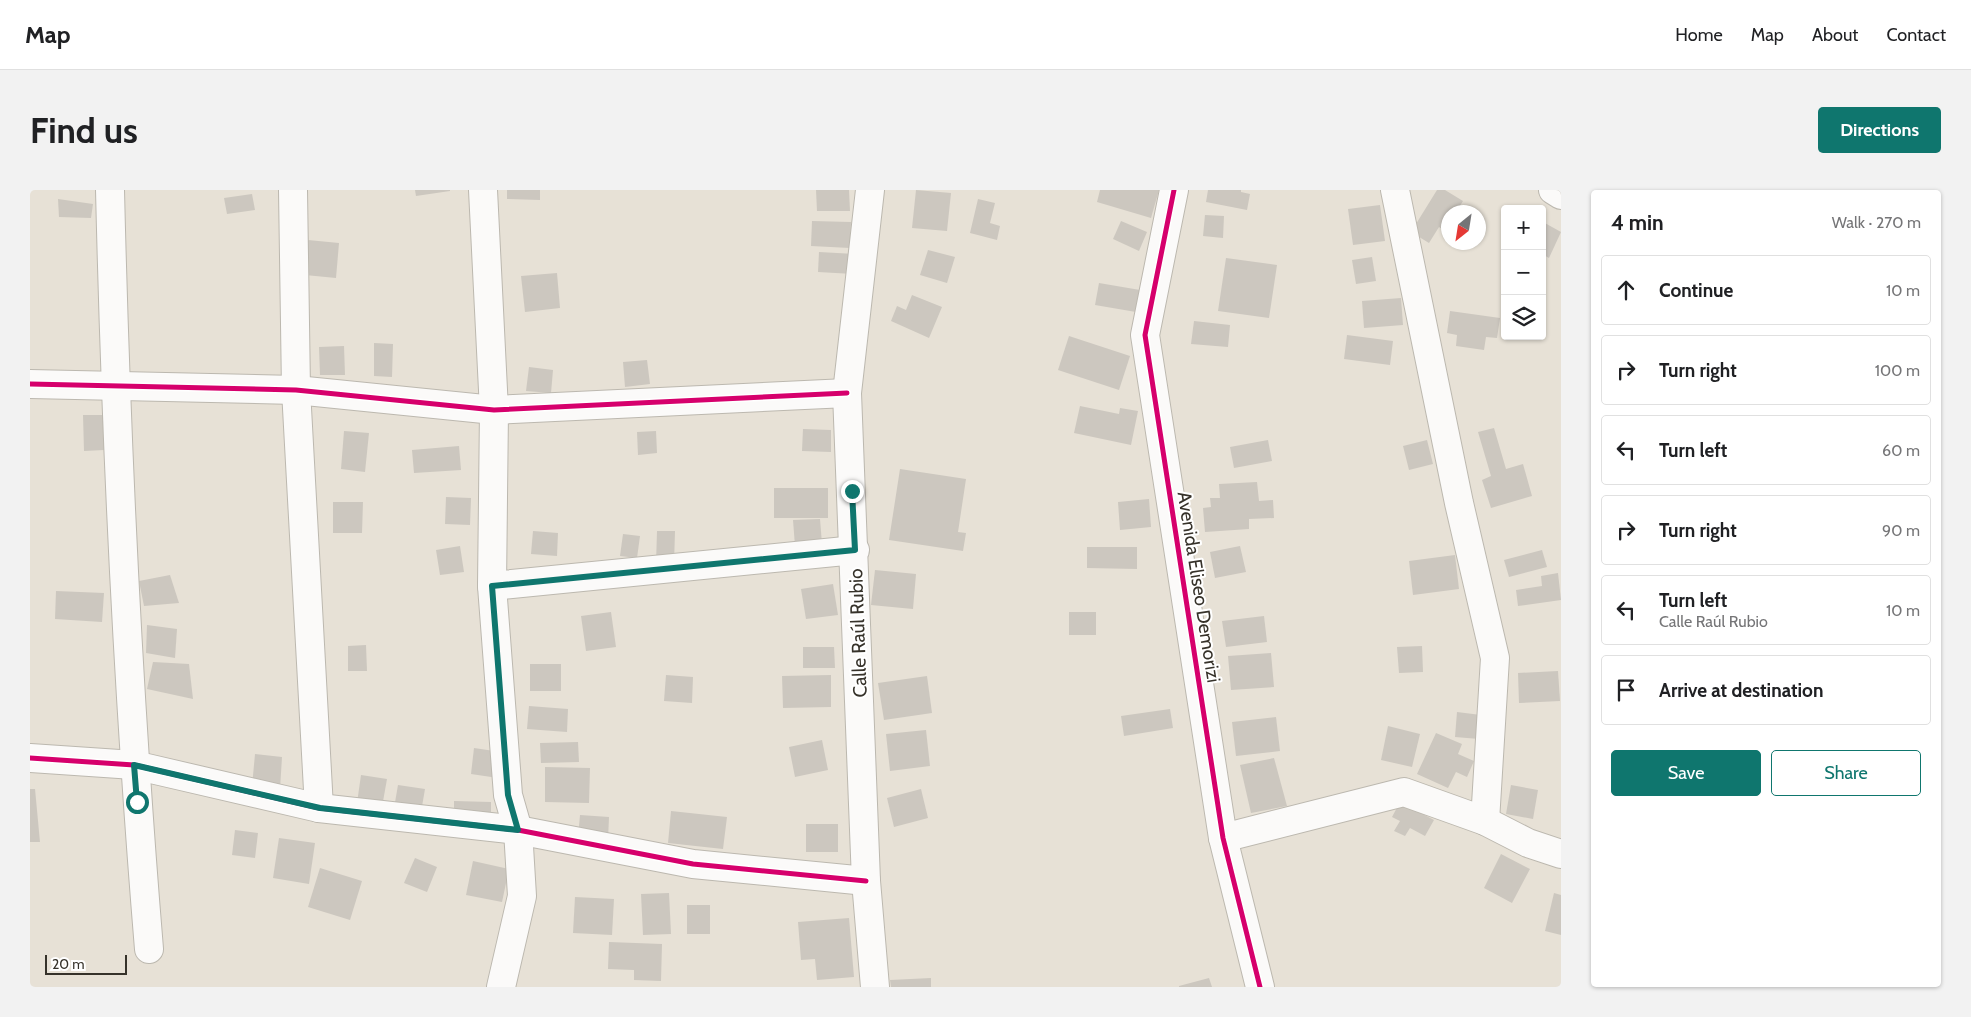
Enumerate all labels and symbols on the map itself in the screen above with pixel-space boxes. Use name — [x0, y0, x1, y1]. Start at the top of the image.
north arrow — [1441, 205, 1486, 250]
route end — [841, 480, 864, 503]
street label: Avenida Eliseo Demorizi — [1173, 490, 1225, 684]
street label: Calle Raúl Rubio — [844, 568, 872, 698]
route start — [126, 791, 149, 814]
scale bar — [45, 952, 128, 975]

